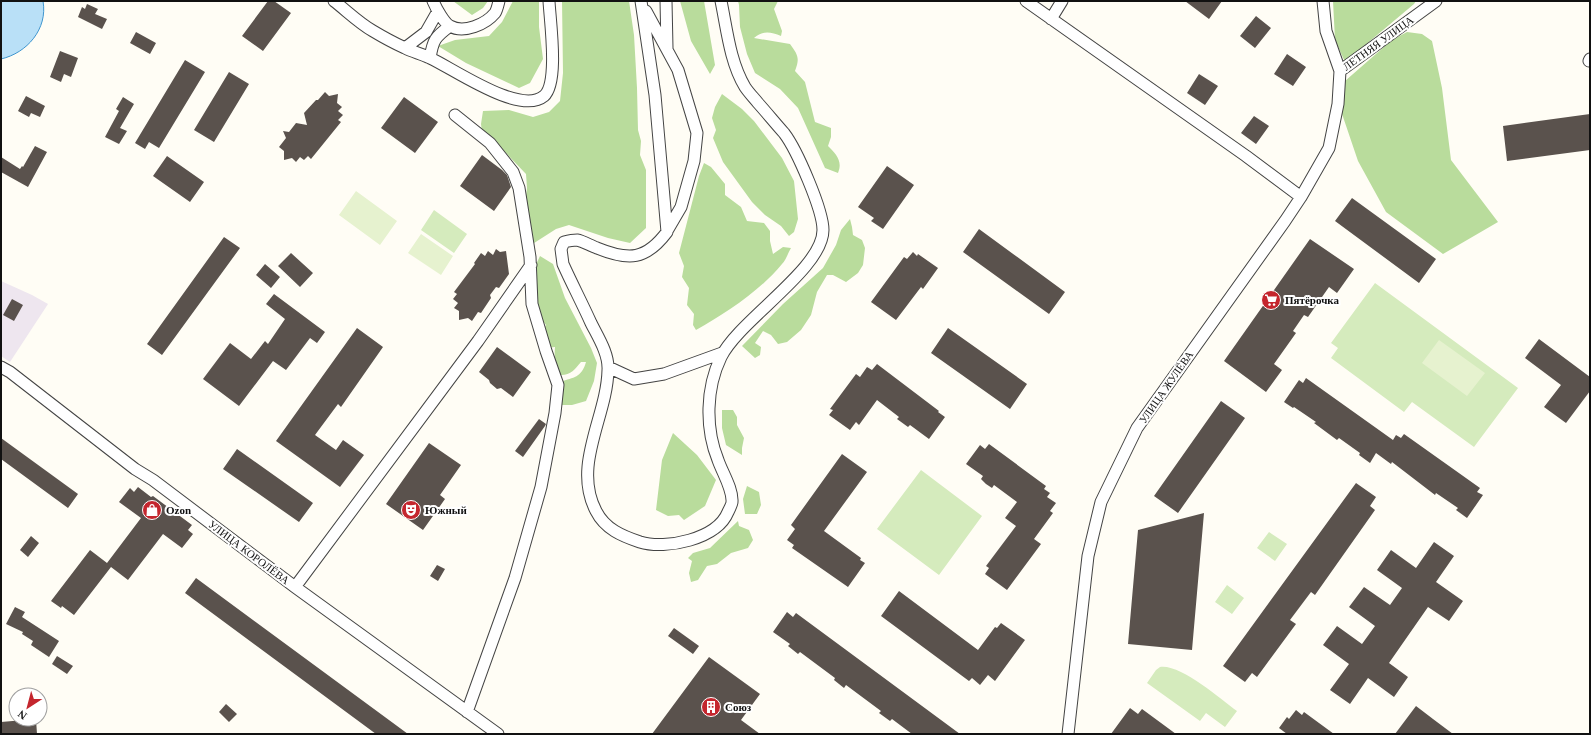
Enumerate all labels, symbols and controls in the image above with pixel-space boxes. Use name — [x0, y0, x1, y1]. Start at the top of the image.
street label: ЛЕТНЯЯ УЛИЦА — [1340, 13, 1416, 73]
supermarket icon: Пятёрочка — [1260, 289, 1282, 311]
place label: Пятёрочка — [1285, 294, 1340, 306]
street label: УЛИЦА ЖУЛЁВА — [1137, 348, 1195, 426]
shop icon: Ozon — [141, 499, 163, 521]
theatre icon: Южный — [400, 499, 422, 521]
place label: Ozon — [166, 504, 191, 516]
place label: Южный — [425, 504, 467, 516]
street label: УЛИЦА КОРОЛЁВА — [206, 518, 292, 586]
north arrow — [8, 687, 48, 727]
building icon: Союз — [700, 696, 722, 718]
place label: Союз — [725, 701, 752, 713]
text: N — [15, 708, 29, 722]

